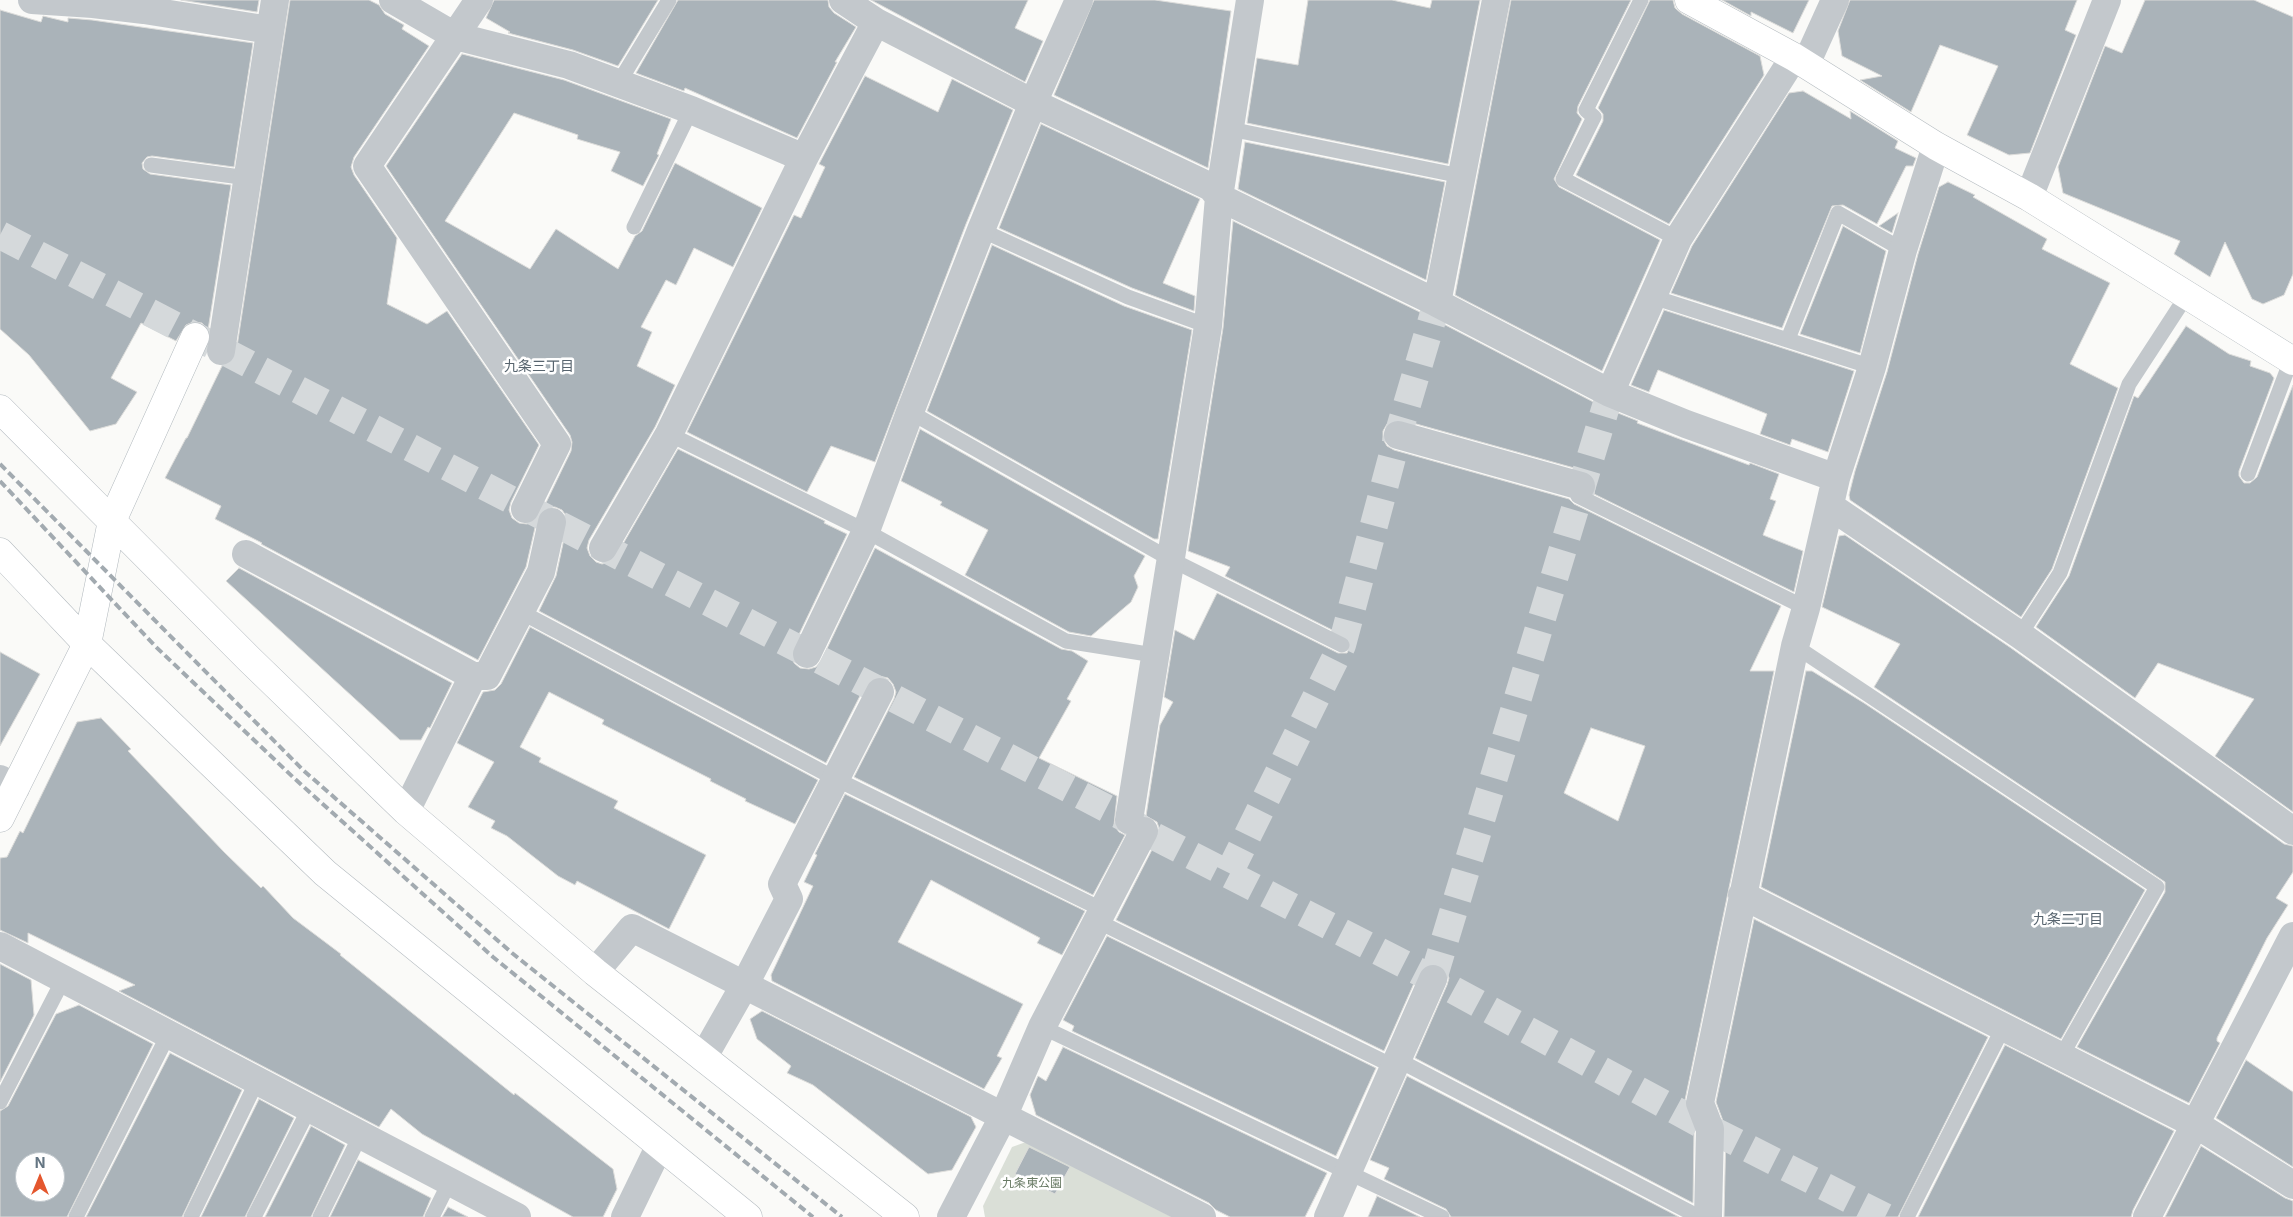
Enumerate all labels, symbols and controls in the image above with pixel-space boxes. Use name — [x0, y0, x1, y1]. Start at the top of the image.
district label: 九条三丁目 — [504, 359, 574, 375]
district label: 九条二丁目 — [2033, 912, 2103, 928]
north arrow — [15, 1152, 65, 1202]
text: N — [35, 1154, 45, 1171]
park label: 九条東公園 — [1002, 1176, 1062, 1190]

